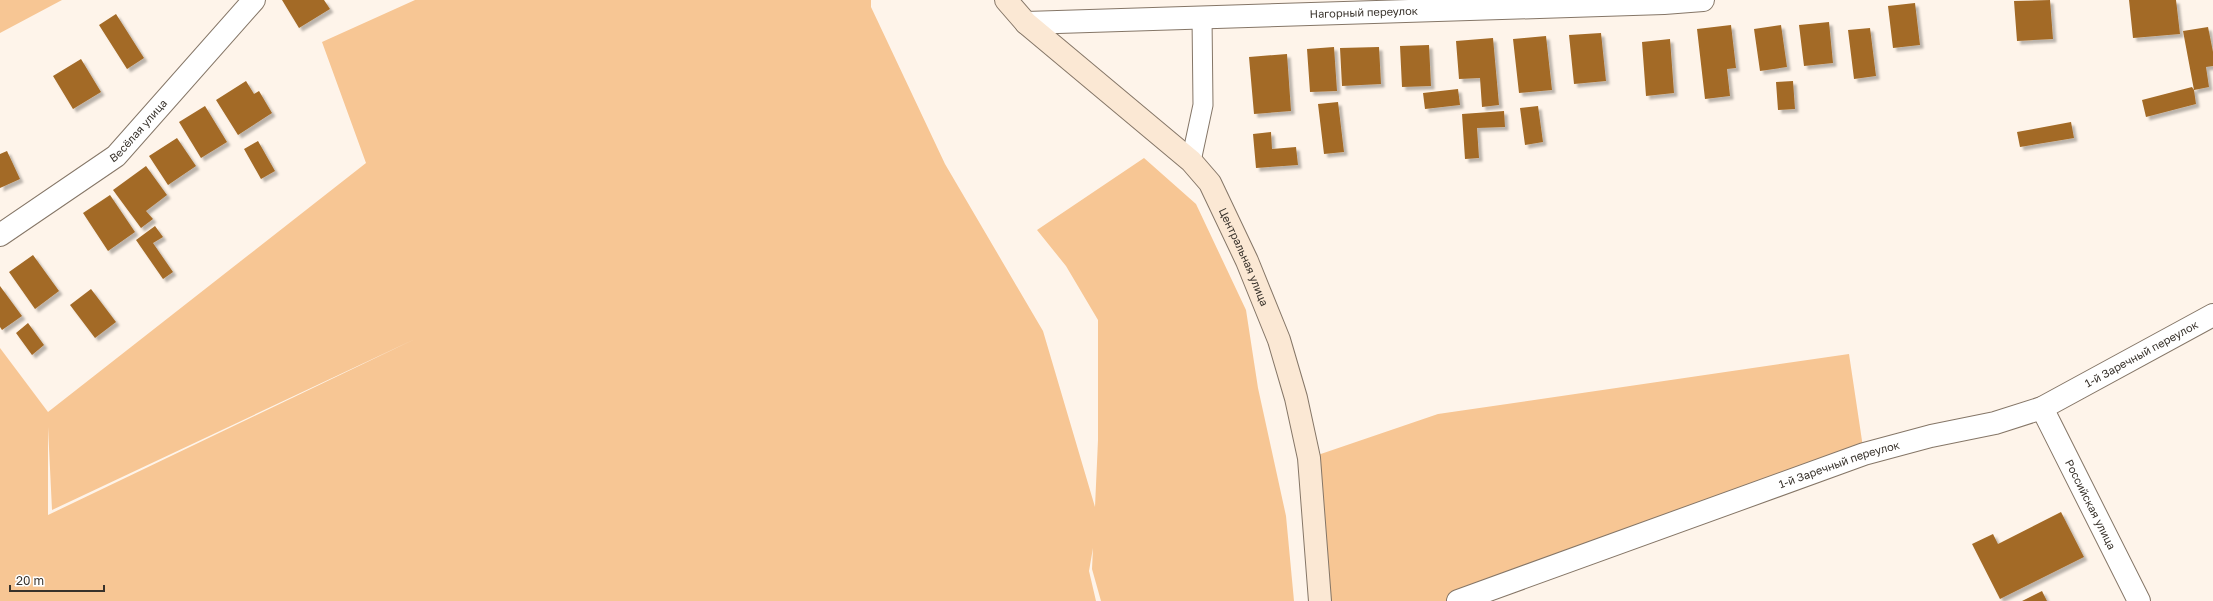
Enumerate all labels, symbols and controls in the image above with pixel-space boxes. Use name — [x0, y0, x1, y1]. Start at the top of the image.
street label: Нагорный переулок — [1309, 4, 1419, 20]
street label: Весёлая улица — [107, 96, 169, 165]
street label: Центральная улица — [1217, 206, 1272, 308]
street label: 1-й Заречный переулок — [2082, 317, 2201, 390]
street label: 1-й Заречный переулок — [1777, 438, 1902, 490]
street label: Российская улица — [2063, 457, 2119, 551]
scale bar — [10, 567, 104, 593]
text: 20 m — [16, 573, 44, 588]

